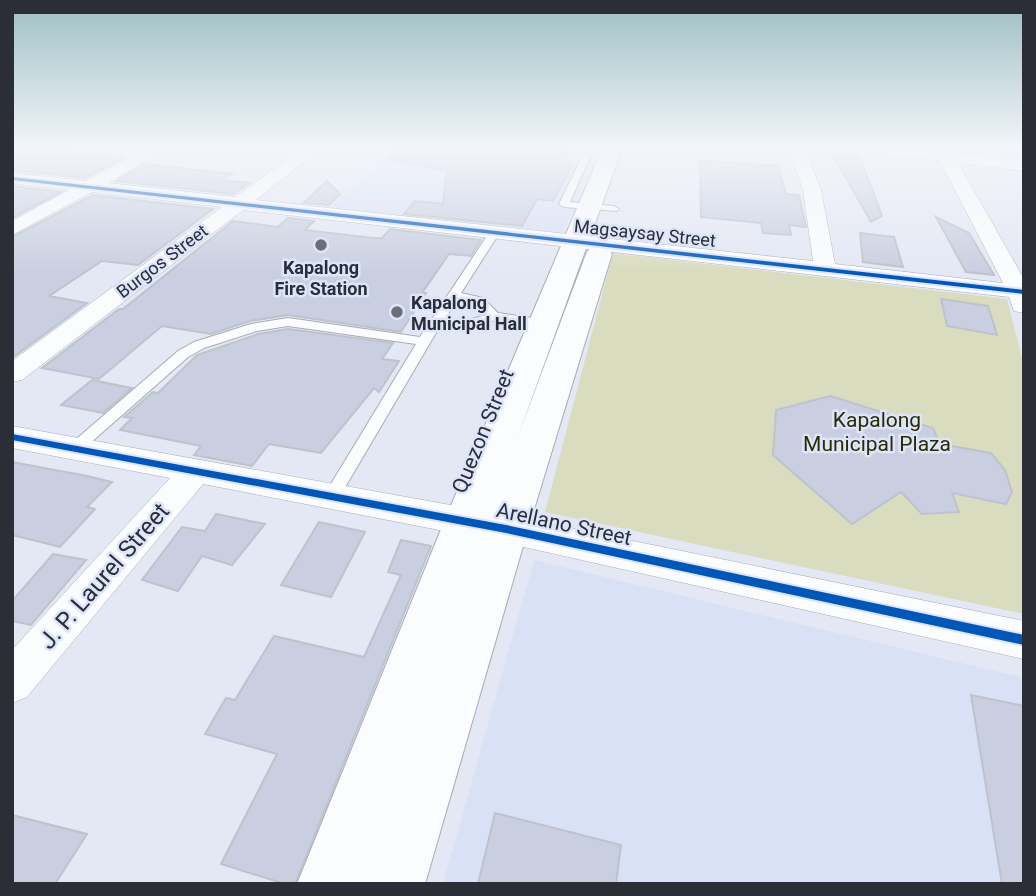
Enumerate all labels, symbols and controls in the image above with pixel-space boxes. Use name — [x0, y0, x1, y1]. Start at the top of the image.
street label: Magsaysay Street — [573, 215, 717, 251]
street label: Burgos Street — [112, 220, 212, 302]
marker: Kapalong Fire Station — [313, 237, 329, 253]
place label: Kapalong Fire Station — [274, 257, 368, 299]
place label: Kapalong Municipal Hall — [411, 292, 527, 334]
marker: Kapalong Municipal Hall — [389, 304, 405, 320]
street label: Quezon Street — [447, 365, 519, 497]
park label: Kapalong Municipal Plaza — [803, 408, 951, 456]
street label: J. P. Laurel Street — [33, 497, 175, 655]
street label: Arellano Street — [494, 498, 634, 550]

